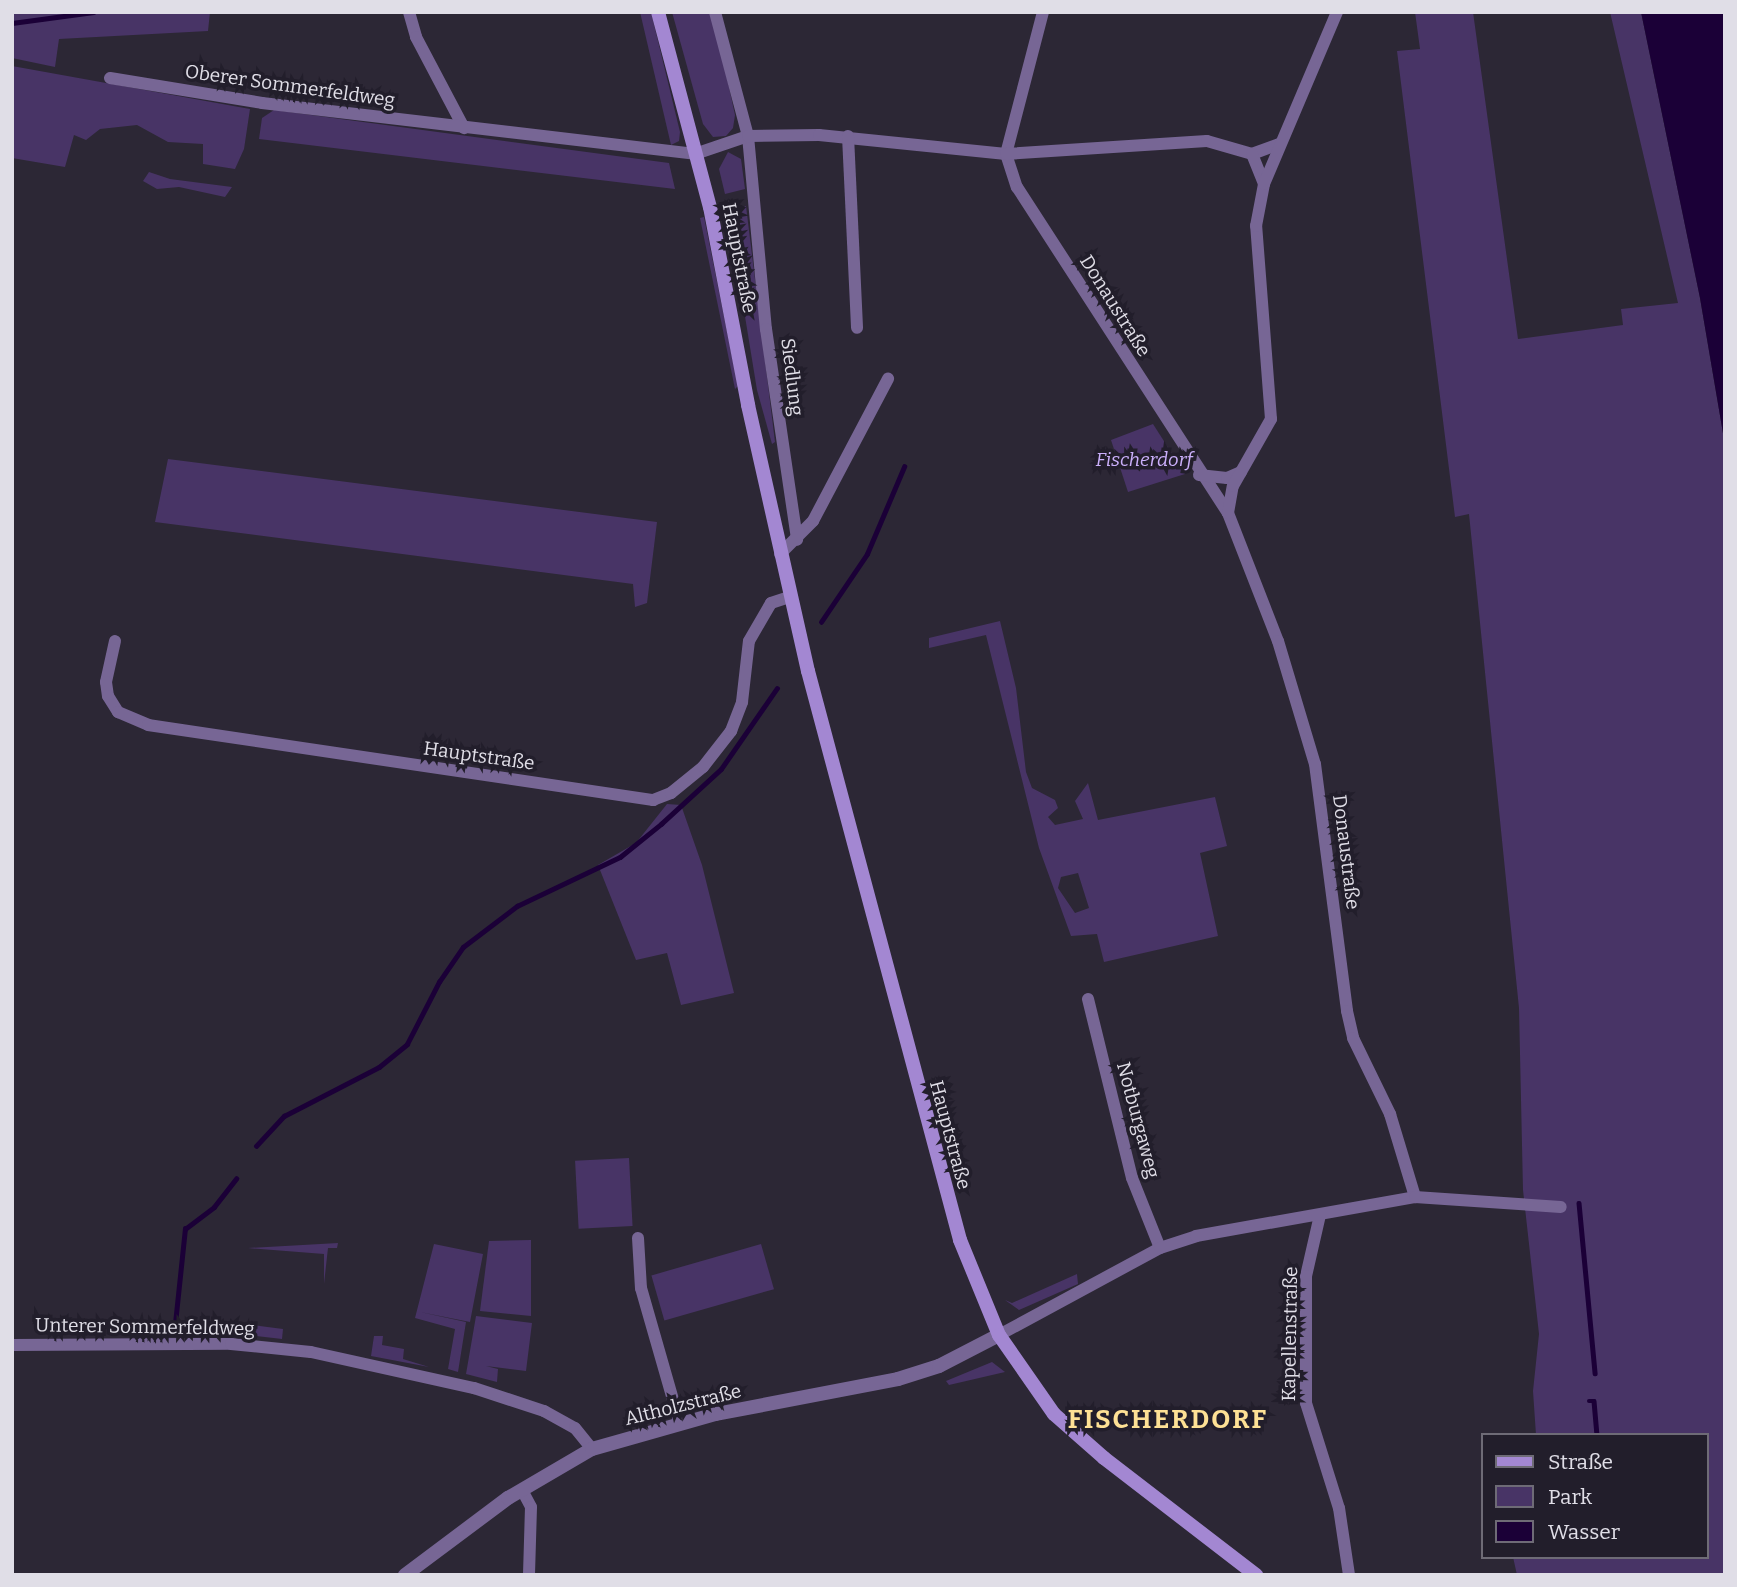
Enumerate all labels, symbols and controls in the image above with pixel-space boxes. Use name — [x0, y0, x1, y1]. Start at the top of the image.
street label: Oberer Sommerfeldweg — [184, 60, 396, 112]
street label: Hauptstraße — [717, 201, 761, 315]
street label: Donaustraße — [1075, 251, 1155, 361]
street label: Siedlung — [776, 337, 808, 417]
park label: Fischerdorf — [1095, 449, 1193, 471]
street label: Hauptstraße — [422, 737, 536, 775]
street label: Donaustraße — [1328, 793, 1364, 911]
street label: Notburgaweg — [1112, 1059, 1164, 1181]
street label: Hauptstraße — [925, 1078, 975, 1192]
street label: Kapellenstraße — [1277, 1266, 1303, 1402]
street label: Unterer Sommerfeldweg — [35, 1314, 255, 1340]
street label: Altholzstraße — [622, 1380, 744, 1430]
district label: FISCHERDORF — [1069, 1404, 1267, 1436]
legend — [1482, 1433, 1709, 1559]
text: Straße — [1548, 1449, 1613, 1475]
text: Park — [1548, 1484, 1592, 1510]
text: Wasser — [1548, 1519, 1620, 1545]

